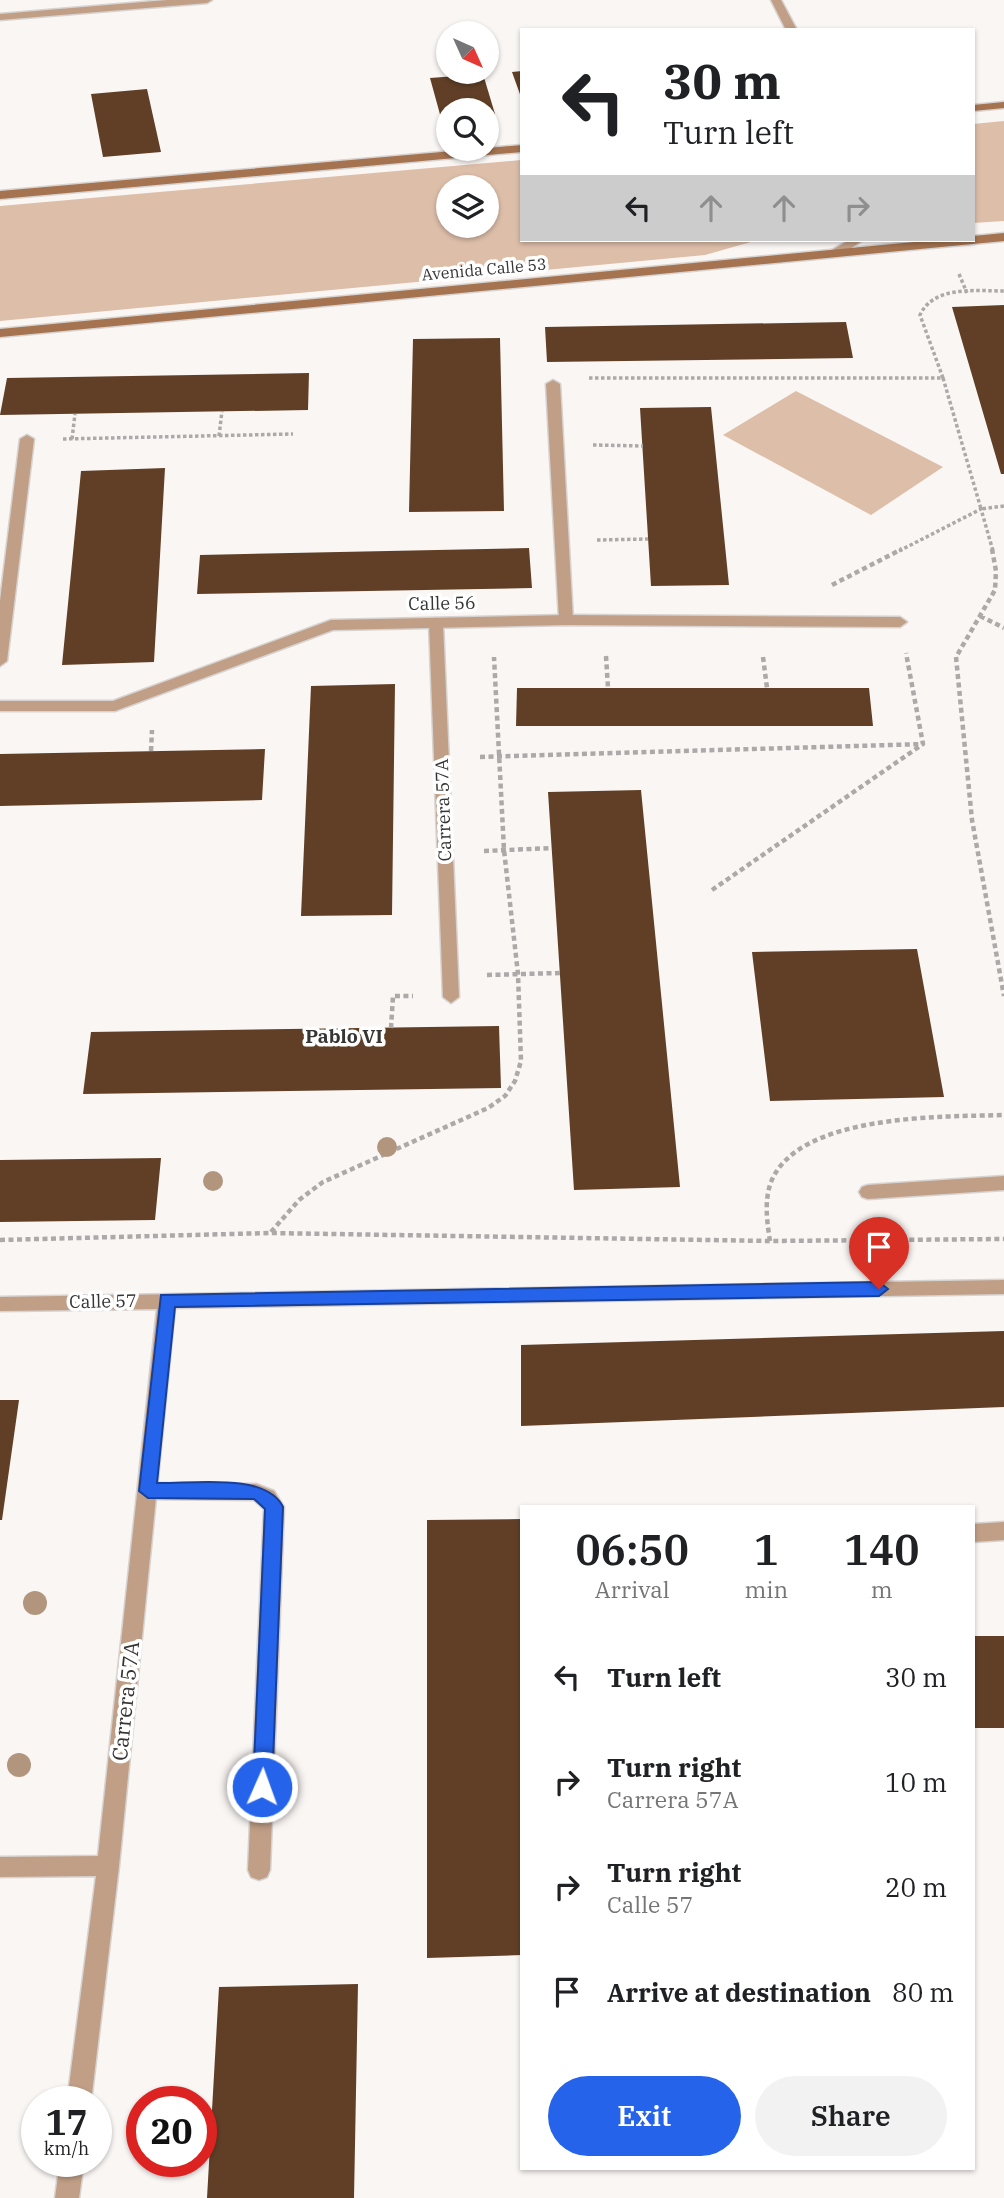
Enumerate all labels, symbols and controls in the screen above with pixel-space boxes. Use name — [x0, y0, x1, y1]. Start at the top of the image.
north arrow — [436, 21, 499, 84]
map controls — [436, 21, 499, 238]
text: 30 m — [663, 49, 781, 112]
icon: left — [548, 56, 639, 147]
button: search — [436, 98, 499, 161]
text: Turn left — [663, 111, 794, 153]
button: layers — [436, 175, 499, 238]
icon: left — [619, 189, 657, 227]
icon: ahead — [692, 189, 730, 227]
icon: ahead — [765, 189, 803, 227]
icon: right — [838, 189, 876, 227]
street label: Avenida Calle 53 — [421, 254, 547, 284]
street label: Calle 56 — [408, 591, 476, 615]
street label: Carrera 57A — [430, 758, 456, 862]
district label: Pablo VI — [305, 1024, 383, 1048]
pin — [849, 1217, 909, 1289]
icon: arrive — [860, 1228, 898, 1266]
street label: Calle 57 — [69, 1289, 137, 1313]
text: 06:50 — [576, 1522, 689, 1577]
text: 1 — [754, 1522, 779, 1577]
text: 140 — [844, 1522, 919, 1577]
text: Arrival — [595, 1574, 670, 1604]
text: min — [744, 1574, 788, 1604]
text: m — [871, 1574, 893, 1604]
street label: Carrera 57A — [105, 1639, 145, 1762]
icon: left — [548, 1658, 586, 1696]
text: Turn left — [607, 1660, 721, 1694]
text: 30 m — [885, 1660, 947, 1694]
position arrow — [225, 1750, 299, 1824]
text: Turn right — [607, 1750, 741, 1784]
icon: right — [548, 1763, 586, 1801]
text: 10 m — [885, 1765, 947, 1799]
text: Carrera 57A — [607, 1784, 738, 1814]
text: Turn right — [607, 1855, 741, 1889]
icon: right — [548, 1868, 586, 1906]
text: 20 m — [885, 1870, 947, 1904]
text: Calle 57 — [607, 1889, 693, 1919]
icon: arrive — [548, 1973, 586, 2011]
text: Arrive at destination — [607, 1975, 871, 2009]
text: 80 m — [892, 1975, 954, 2009]
button: Exit — [548, 2076, 741, 2156]
button: Share — [755, 2076, 947, 2156]
speed limit sign: 20 — [126, 2086, 217, 2177]
text: 17 — [45, 2099, 88, 2145]
text: km/h — [44, 2137, 89, 2160]

